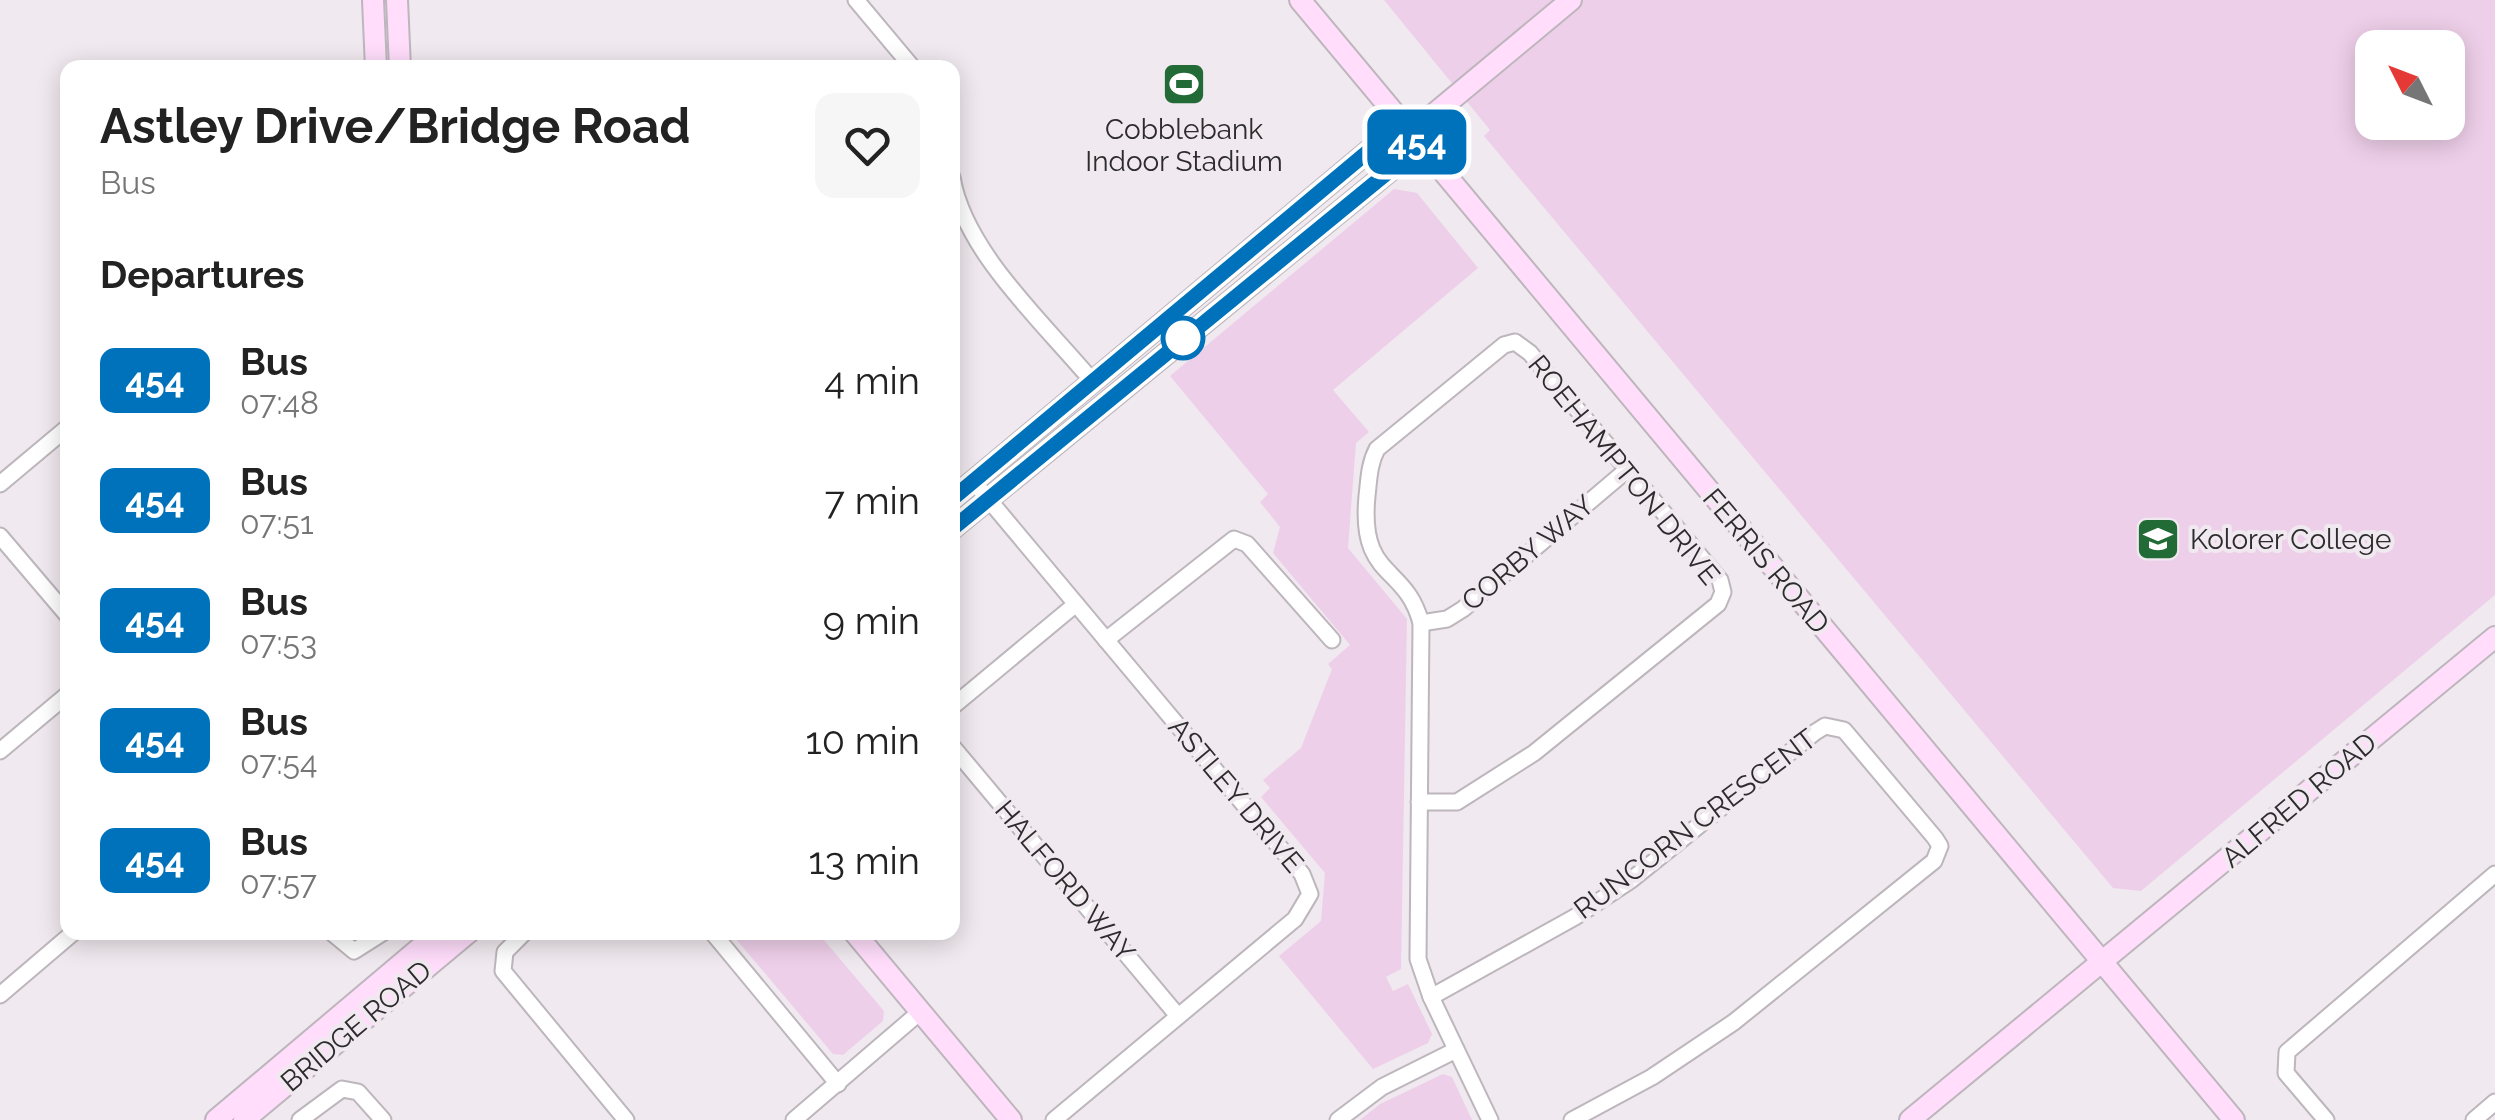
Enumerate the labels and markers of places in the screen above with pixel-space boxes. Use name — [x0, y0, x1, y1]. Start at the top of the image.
sports icon: Cobblebank Indoor Stadium — [1161, 61, 1207, 107]
place label: Cobblebank Indoor Stadium — [1085, 113, 1283, 178]
unlabelled marker — [1162, 317, 1204, 359]
school or university icon: Kolorer College — [2135, 516, 2181, 562]
place label: Kolorer College — [2190, 523, 2391, 556]

